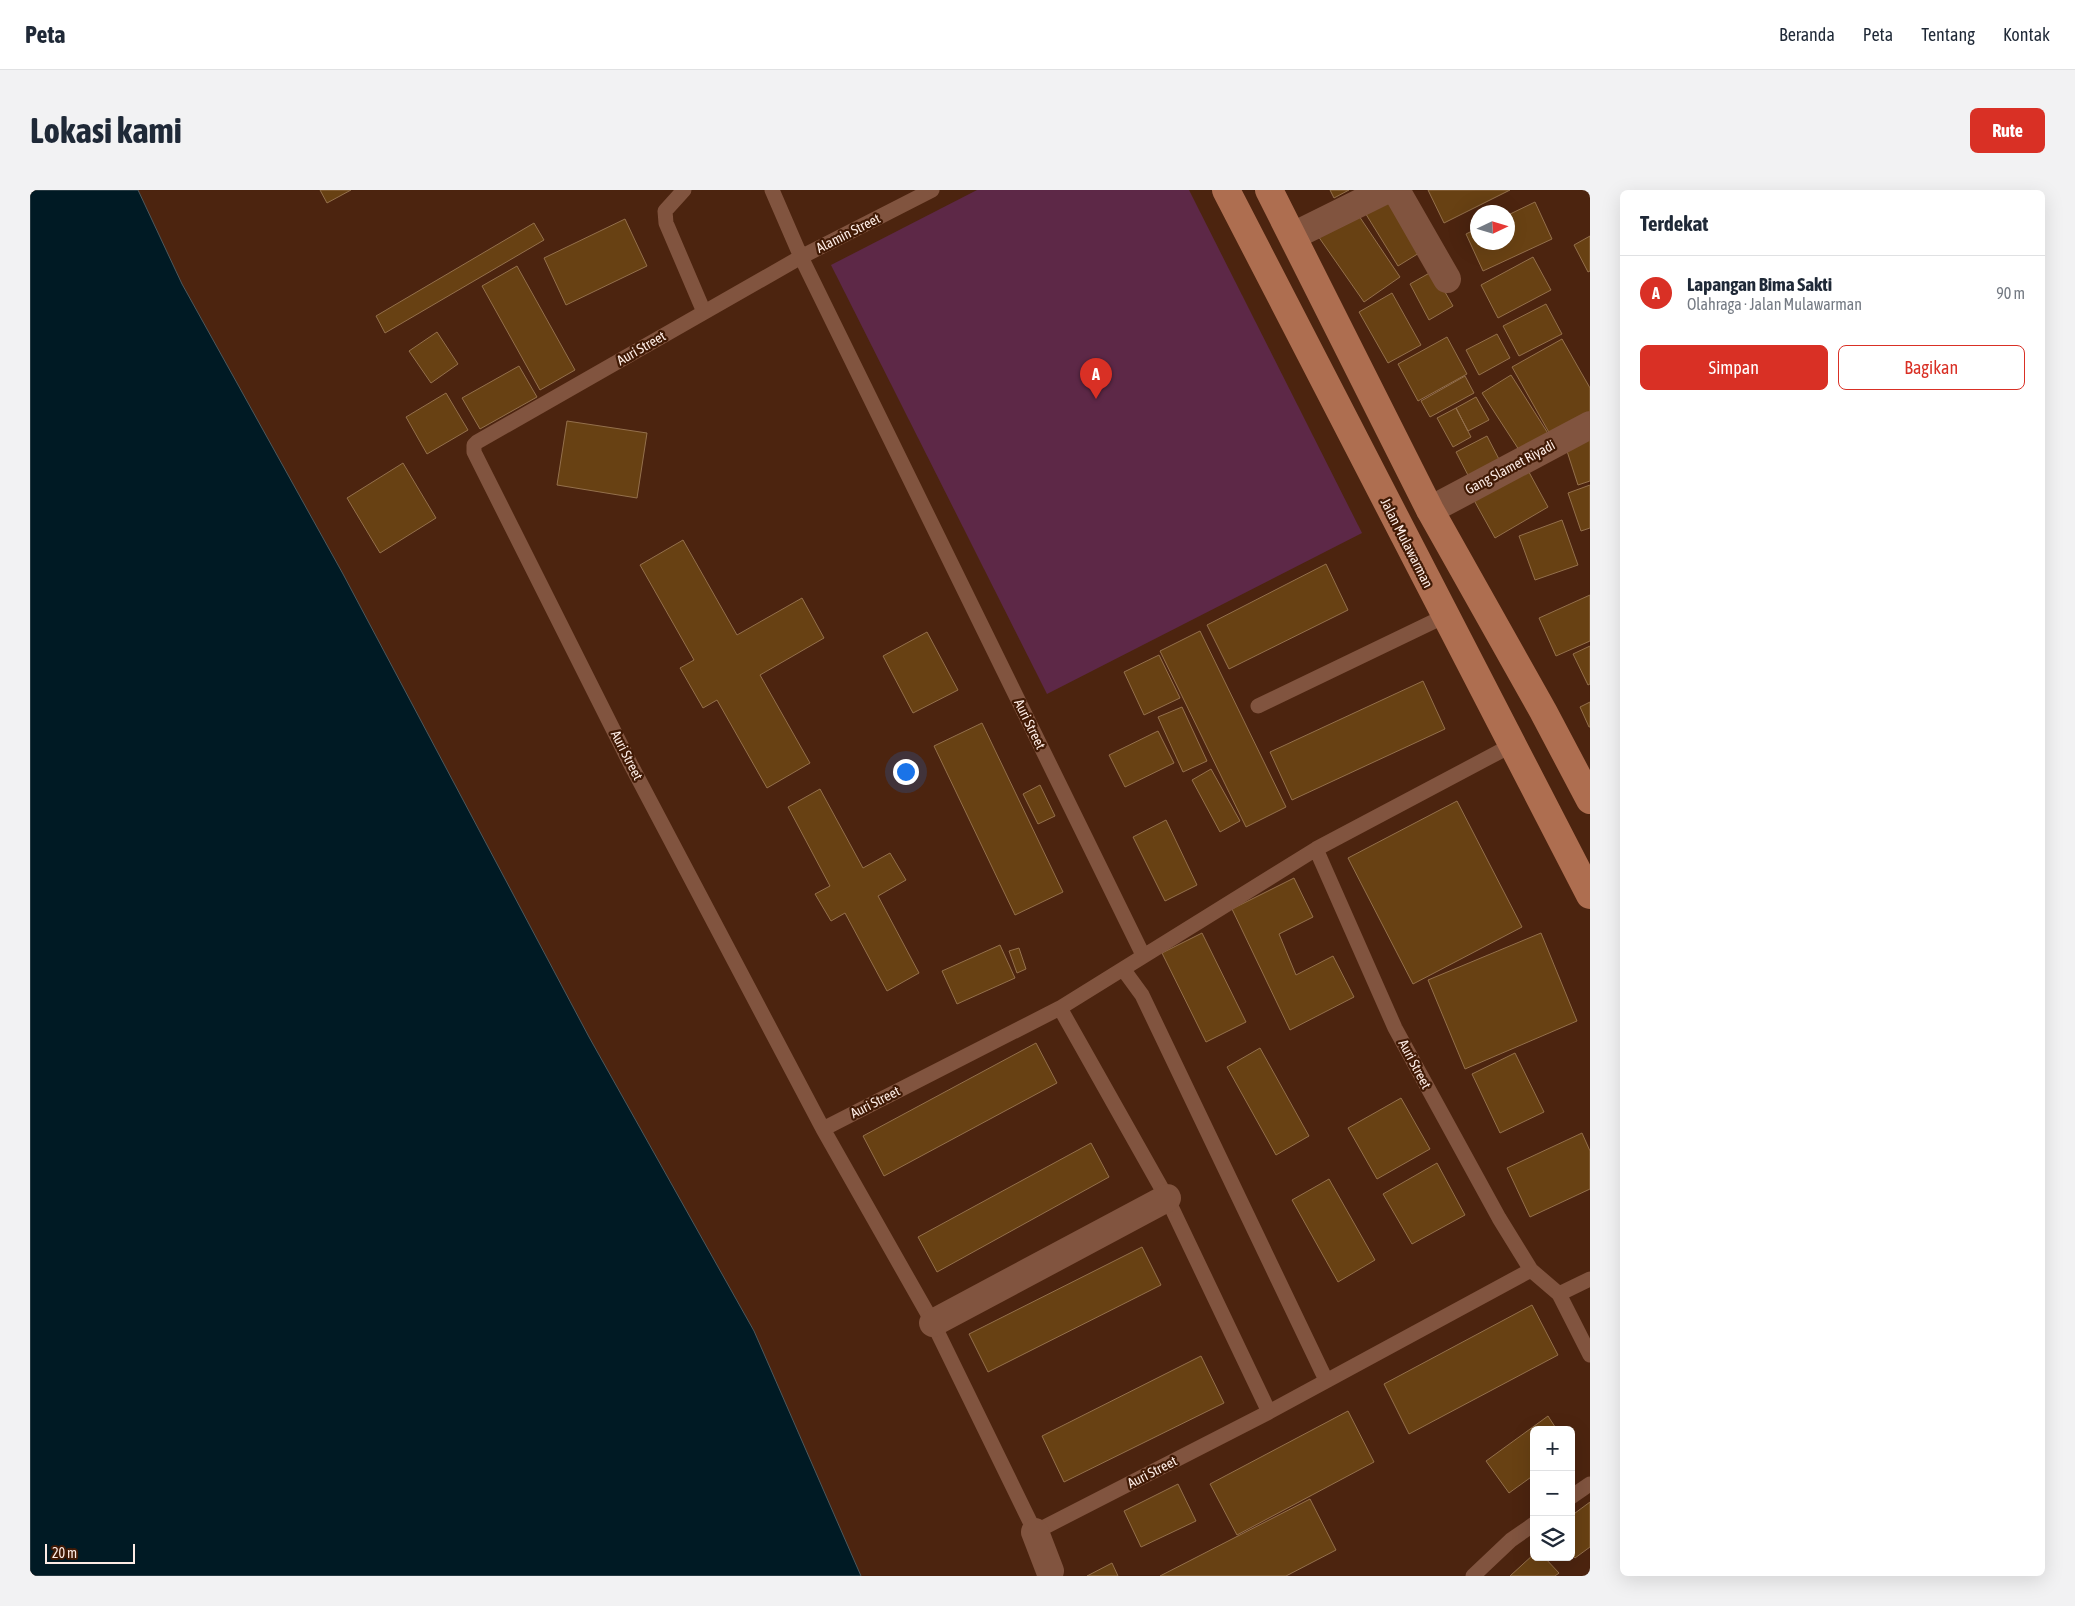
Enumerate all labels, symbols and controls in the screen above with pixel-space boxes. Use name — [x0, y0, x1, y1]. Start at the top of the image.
text: Peta — [25, 21, 66, 48]
text: Beranda — [1779, 24, 1835, 45]
text: Peta — [1863, 24, 1893, 45]
text: Tentang — [1921, 24, 1975, 45]
text: Kontak — [2003, 24, 2050, 45]
button: Rute — [1970, 108, 2045, 153]
text: Lokasi kami — [30, 110, 182, 150]
north arrow — [1470, 205, 1515, 250]
street label: Alamin Street — [813, 210, 883, 256]
text: Terdekat — [1640, 211, 1708, 235]
text: Lapangan Bima Sakti — [1687, 273, 1832, 295]
text: A — [1652, 284, 1660, 302]
text: 90 m — [1996, 284, 2025, 302]
text: Olahraga · Jalan Mulawarman — [1687, 295, 1862, 313]
street label: Auri Street — [614, 328, 668, 368]
button: Simpan — [1640, 345, 1828, 390]
button: Bagikan — [1838, 345, 2025, 390]
pin: A — [1080, 358, 1112, 399]
street label: Gang Slamet Riyadi — [1462, 437, 1558, 497]
street label: Jalan Mulawarman — [1378, 495, 1436, 591]
street label: Auri Street — [1011, 696, 1049, 752]
street label: Auri Street — [608, 727, 646, 783]
your location — [893, 759, 919, 785]
street label: Auri Street — [1395, 1037, 1435, 1091]
street label: Auri Street — [847, 1083, 903, 1121]
map controls — [1530, 1426, 1575, 1561]
button: + — [1530, 1426, 1575, 1471]
street label: Auri Street — [1124, 1453, 1180, 1491]
button: − — [1530, 1471, 1575, 1516]
button: layers — [1530, 1516, 1575, 1561]
scale bar — [45, 1541, 135, 1564]
text: 20 m — [52, 1545, 77, 1561]

